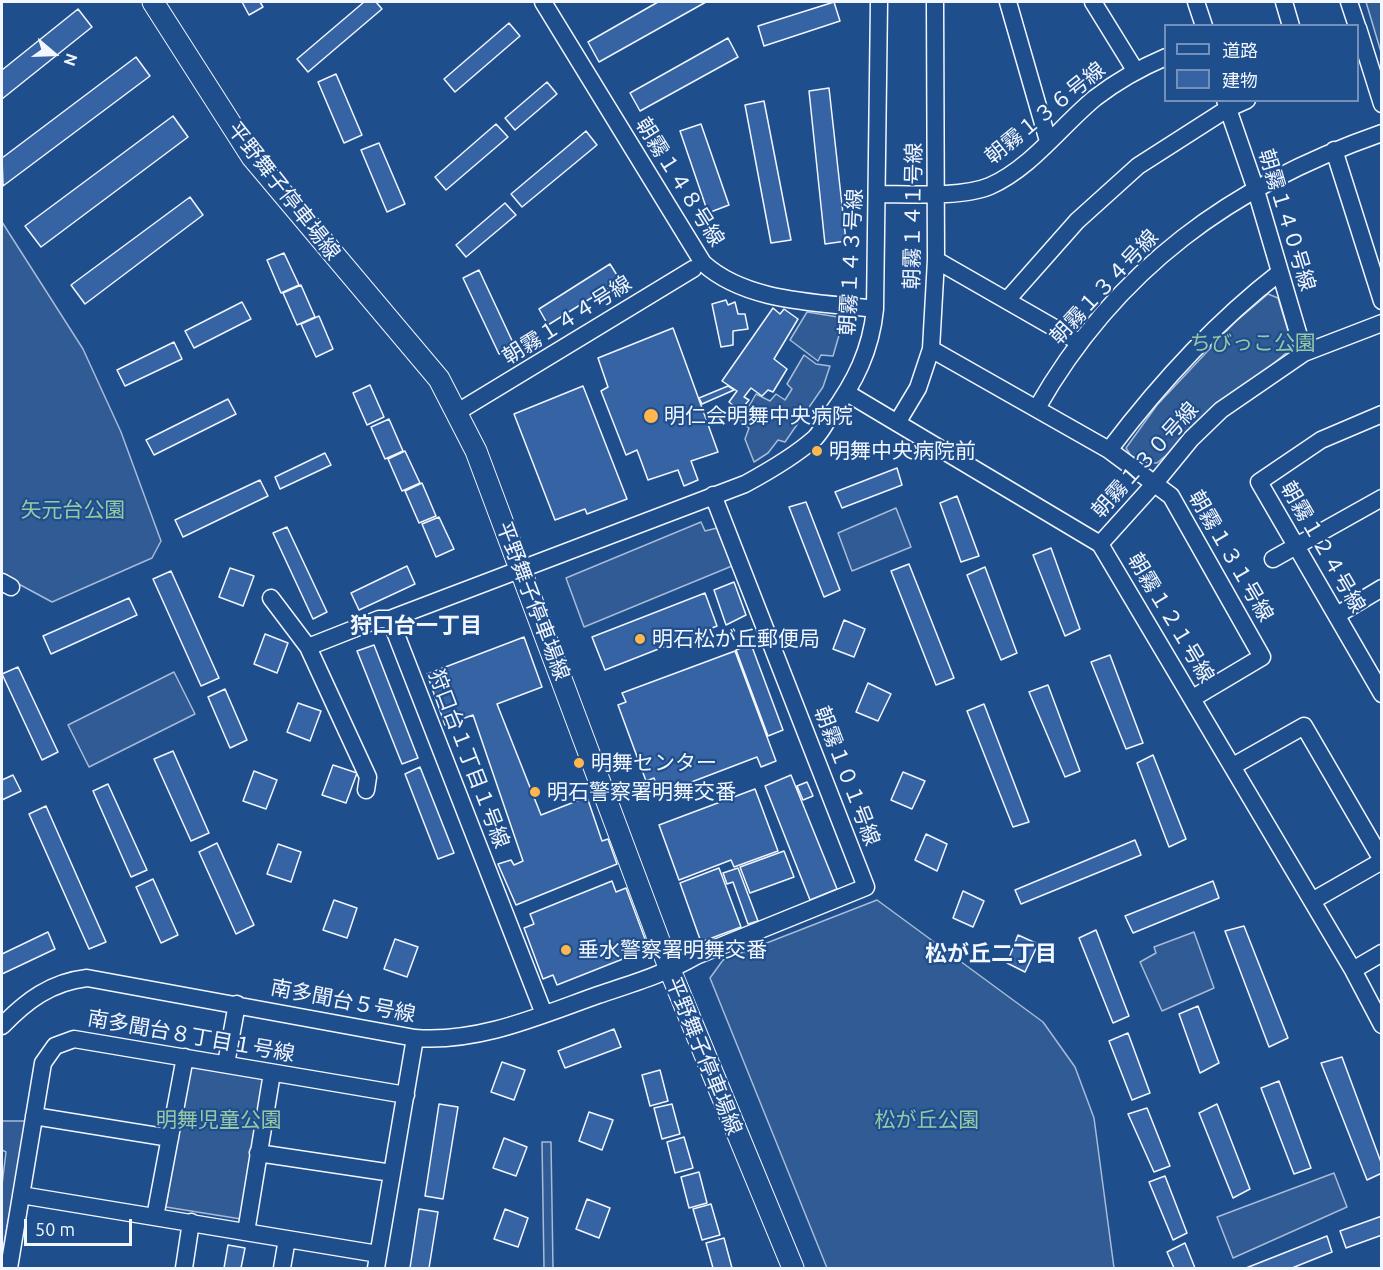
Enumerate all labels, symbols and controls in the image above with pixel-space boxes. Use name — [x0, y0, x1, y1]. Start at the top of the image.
north arrow — [24, 24, 84, 84]
legend — [1164, 24, 1359, 102]
text: 道路 — [1222, 40, 1258, 60]
text: N — [61, 51, 81, 68]
street label: 朝霧１３６号線 — [980, 57, 1110, 169]
text: 建物 — [1222, 70, 1258, 90]
street label: 朝霧１４８号線 — [630, 113, 730, 251]
street label: 平野舞子停車場線 — [222, 117, 346, 265]
street label: 朝霧１４１号線 — [899, 142, 927, 290]
street label: 朝霧１４０号線 — [1253, 146, 1321, 294]
street label: 朝霧１４３号線 — [835, 188, 867, 336]
street label: 朝霧１３４号線 — [1045, 225, 1163, 349]
street label: 朝霧１４４号線 — [498, 270, 636, 370]
park label: ちびっこ公園 — [1190, 330, 1316, 356]
street label: 朝霧１３０号線 — [1086, 397, 1204, 523]
place label: 明仁会明舞中央病院 — [664, 403, 853, 429]
marker: 明仁会明舞中央病院 — [642, 407, 660, 425]
place label: 明舞中央病院前 — [829, 438, 976, 464]
marker: 明舞中央病院前 — [810, 444, 824, 458]
street label: 朝霧１２４号線 — [1275, 477, 1371, 617]
street label: 朝霧１３１号線 — [1183, 486, 1279, 626]
park label: 矢元台公園 — [21, 497, 125, 523]
street label: 平野舞子停車場線 — [491, 518, 575, 684]
street label: 朝霧１２１号線 — [1122, 549, 1220, 687]
district label: 狩口台一丁目 — [350, 613, 482, 639]
place label: 明石松が丘郵便局 — [652, 626, 820, 652]
marker: 明石松が丘郵便局 — [633, 632, 647, 646]
street label: 狩口台１丁目１号線 — [423, 666, 515, 852]
street label: 朝霧１０１号線 — [809, 703, 885, 849]
place label: 明舞センター — [591, 750, 717, 776]
marker: 明舞センター — [572, 756, 586, 770]
place label: 明石警察署明舞交番 — [547, 779, 736, 805]
marker: 明石警察署明舞交番 — [528, 785, 542, 799]
place label: 垂水警察署明舞交番 — [578, 937, 767, 963]
district label: 松が丘二丁目 — [925, 941, 1057, 967]
marker: 垂水警察署明舞交番 — [559, 943, 573, 957]
street label: 平野舞子停車場線 — [661, 973, 747, 1139]
street label: 南多聞台５号線 — [268, 975, 418, 1027]
street label: 南多聞台８丁目１号線 — [85, 1005, 297, 1067]
park label: 明舞児童公園 — [156, 1107, 282, 1133]
park label: 松が丘公園 — [875, 1107, 979, 1133]
scale bar — [27, 1207, 135, 1245]
text: 50 m — [35, 1219, 75, 1239]

